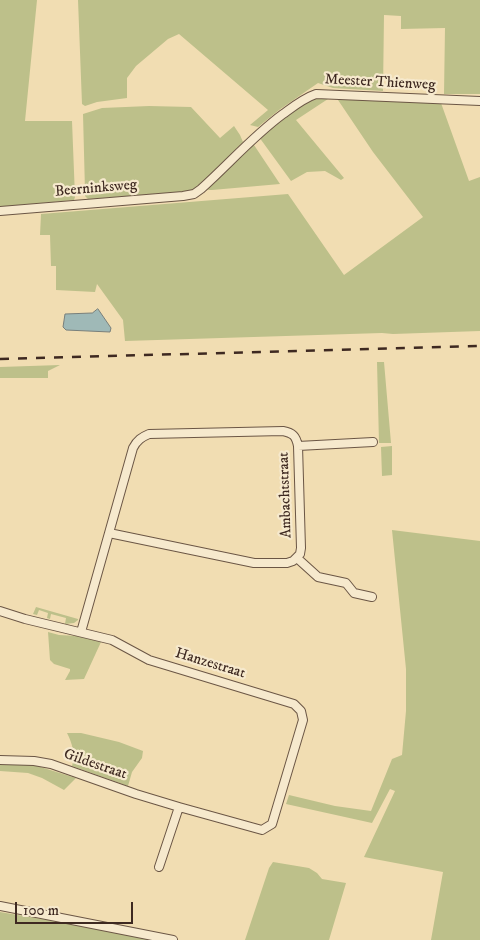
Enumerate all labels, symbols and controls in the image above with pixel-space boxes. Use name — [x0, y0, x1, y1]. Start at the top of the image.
street label: Meester Thienweg — [324, 71, 436, 95]
street label: Beerninksweg — [54, 176, 138, 202]
street label: Ambachtstraat — [276, 452, 296, 538]
street label: Hanzestraat — [173, 645, 247, 683]
street label: Gildestraat — [61, 746, 129, 784]
scale bar — [18, 892, 135, 924]
text: 100 m — [23, 901, 59, 920]

